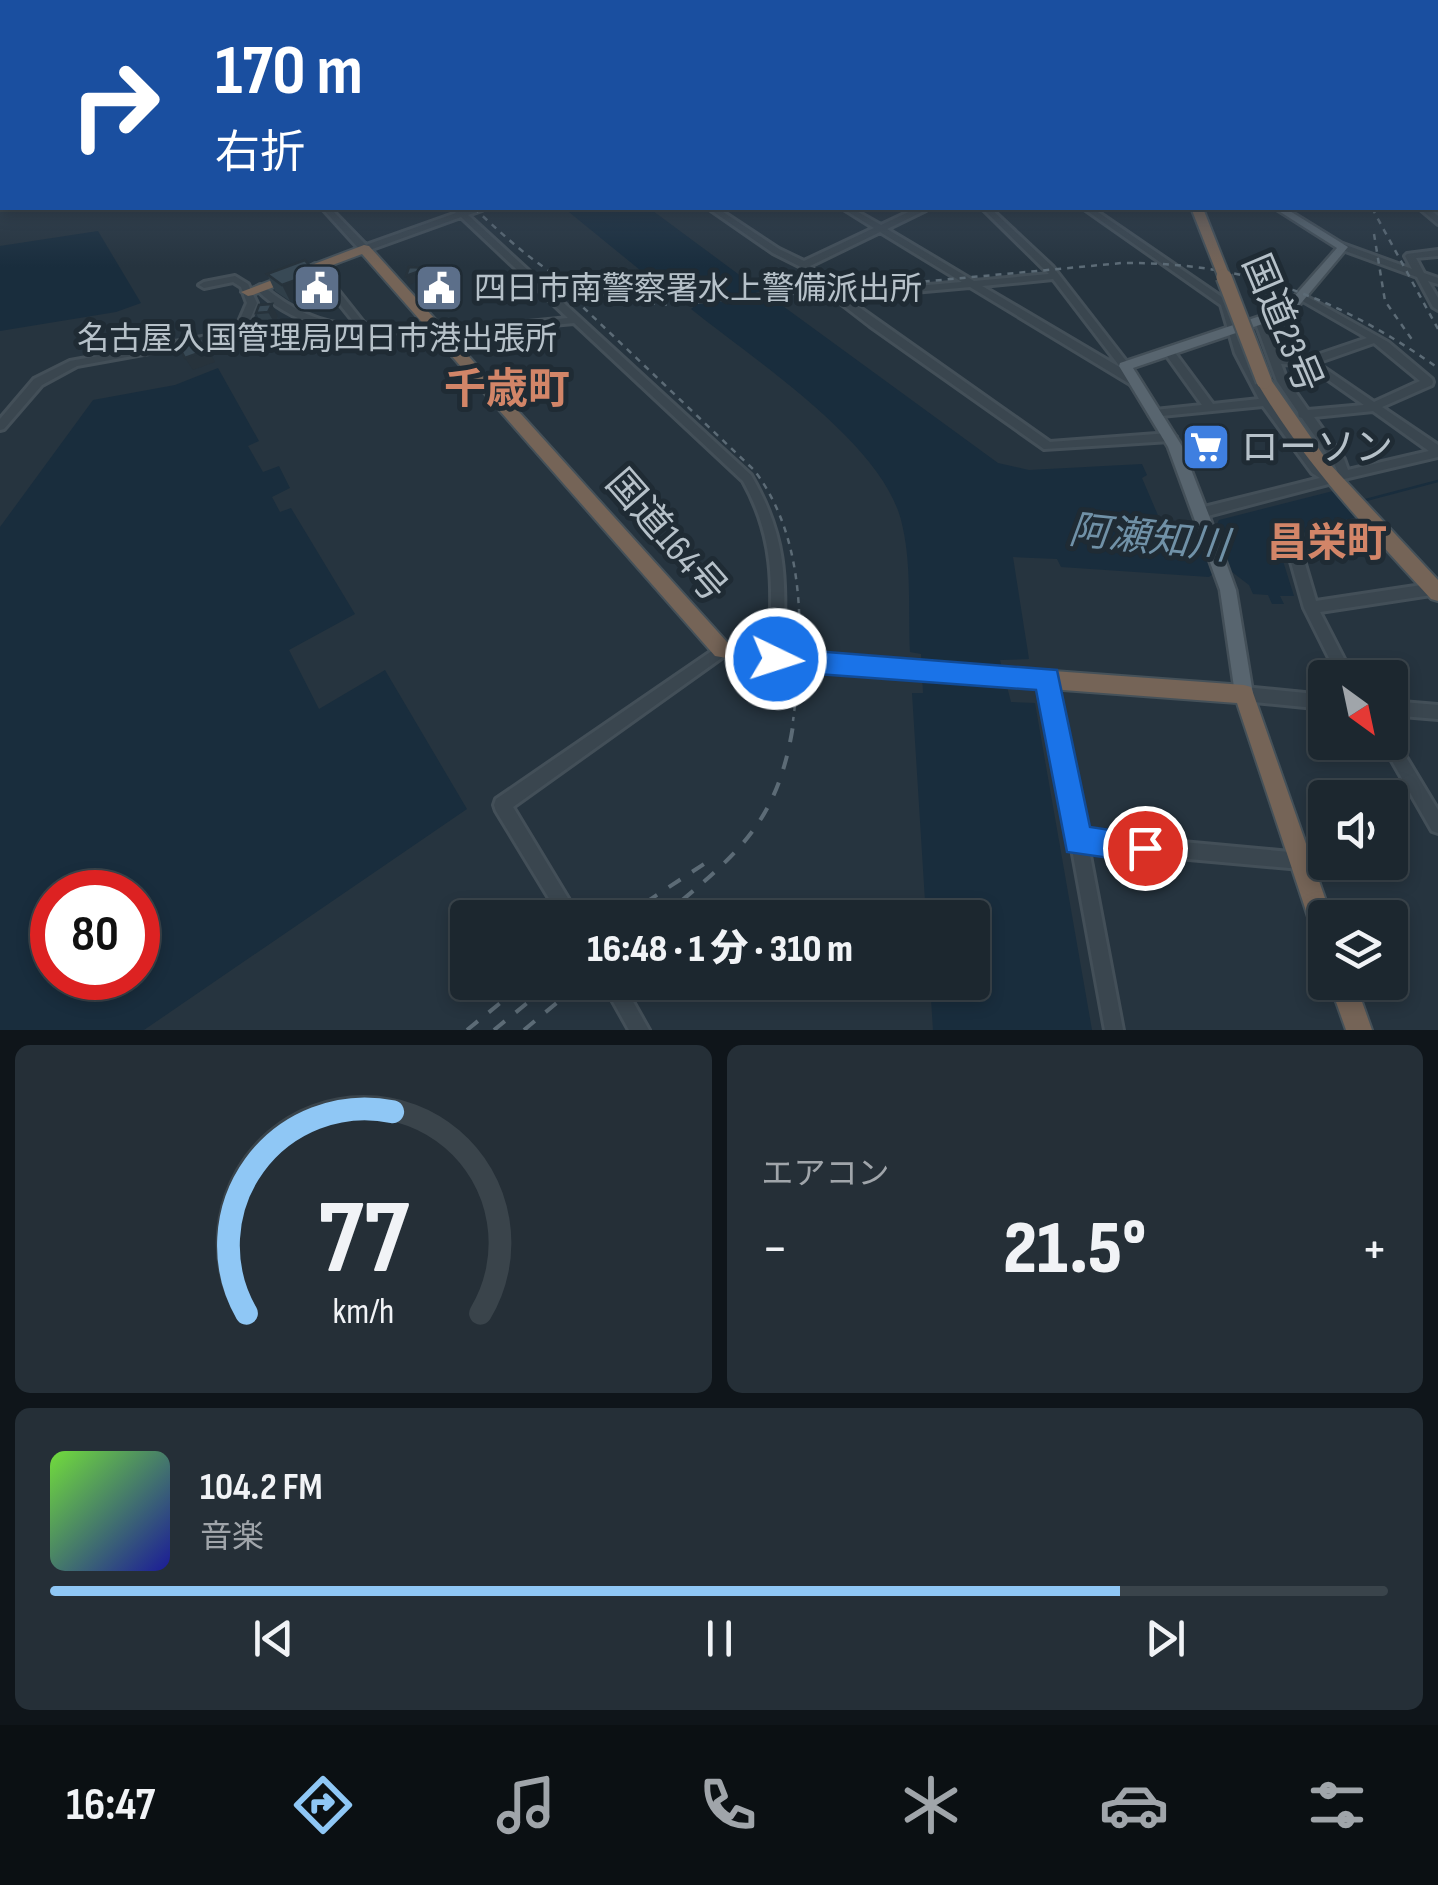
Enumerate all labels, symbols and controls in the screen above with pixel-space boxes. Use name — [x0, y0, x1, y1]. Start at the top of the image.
text: 170 m — [215, 30, 363, 114]
icon: right — [50, 40, 180, 170]
text: 右折 — [215, 126, 305, 181]
street label: 国道23号 — [1232, 248, 1331, 399]
public building icon: 名古屋入国管理局四日市港出張所 — [291, 262, 343, 314]
public building icon: 四日市南警察署水上警備派出所 — [413, 262, 465, 314]
place label: 四日市南警察署水上警備派出所 — [474, 270, 922, 309]
place label: 名古屋入国管理局四日市港出張所 — [77, 320, 557, 359]
district label: 千歳町 — [444, 365, 570, 416]
supermarket icon: ローソン — [1180, 421, 1232, 473]
place label: ローソン — [1241, 426, 1393, 471]
street label: 国道164号 — [596, 461, 735, 611]
water label: 阿瀬知川 — [1067, 507, 1235, 572]
district label: 昌栄町 — [1267, 520, 1387, 568]
position arrow — [724, 607, 828, 711]
north arrow — [1308, 660, 1408, 760]
map controls — [1308, 660, 1408, 1000]
button: sound — [1308, 780, 1408, 880]
pin — [1103, 806, 1188, 891]
icon: arrive — [1118, 821, 1173, 876]
speed limit sign: 80 — [30, 870, 160, 1000]
button: layers — [1308, 900, 1408, 1000]
text: 16:48 · 1 分 · 310 m — [587, 927, 853, 972]
text: エアコン — [762, 1155, 890, 1194]
text: 77 — [318, 1177, 409, 1302]
text: 21.5° — [1003, 1204, 1146, 1295]
text: − — [762, 1216, 788, 1283]
text: + — [1361, 1216, 1388, 1283]
text: km/h — [332, 1291, 394, 1334]
text: 104.2 FM — [200, 1465, 323, 1510]
text: 音楽 — [200, 1518, 264, 1557]
icon: previous — [246, 1611, 301, 1666]
icon: pause — [692, 1611, 747, 1666]
icon: next — [1138, 1611, 1193, 1666]
icon: directions — [288, 1770, 358, 1840]
icon: music — [491, 1770, 561, 1840]
icon: phone — [693, 1770, 763, 1840]
icon: climate — [896, 1770, 966, 1840]
icon: car — [1099, 1770, 1169, 1840]
icon: filters — [1302, 1770, 1372, 1840]
text: 16:47 — [66, 1778, 155, 1833]

